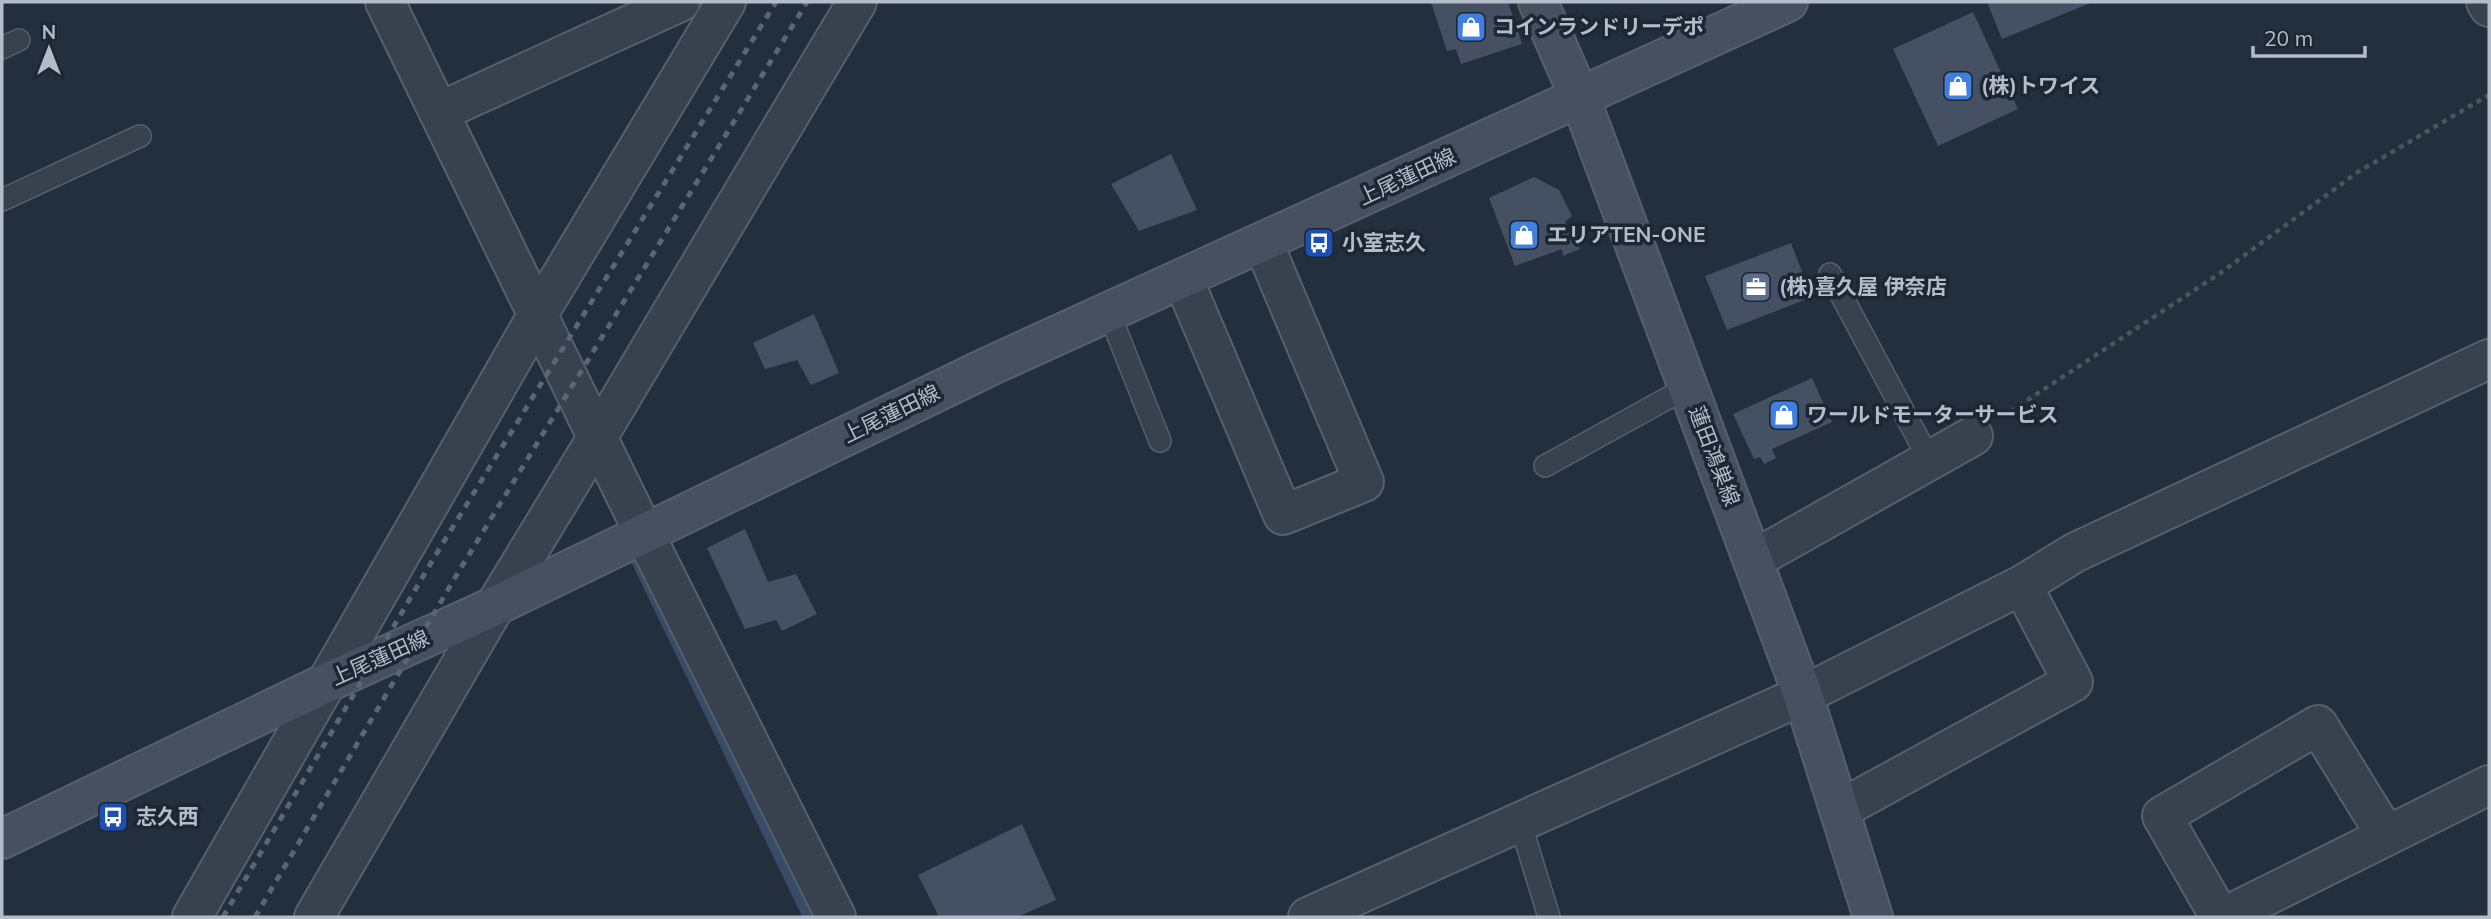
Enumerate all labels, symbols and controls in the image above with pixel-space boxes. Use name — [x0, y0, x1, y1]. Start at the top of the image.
shop icon: コインランドリーデポ — [1454, 10, 1488, 44]
place label: コインランドリーデポ — [1494, 13, 1704, 39]
north arrow — [14, 14, 84, 84]
scale bar — [2253, 14, 2365, 58]
text: N — [42, 20, 56, 44]
text: 20 m — [2264, 25, 2313, 51]
shop icon: (株)トワイス — [1941, 69, 1975, 103]
place label: (株)トワイス — [1981, 72, 2100, 98]
street label: 上尾蓮田線 — [1354, 142, 1460, 210]
shop icon: エリアTEN-ONE — [1507, 218, 1541, 252]
place label: エリアTEN-ONE — [1547, 221, 1705, 247]
bus stop icon: 小室志久 — [1302, 226, 1336, 260]
place label: 小室志久 — [1342, 229, 1426, 255]
office icon: (株)喜久屋 伊奈店 — [1739, 270, 1773, 304]
place label: (株)喜久屋 伊奈店 — [1779, 273, 1947, 299]
street label: 上尾蓮田線 — [838, 378, 943, 448]
shop icon: ワールドモーターサービス — [1767, 398, 1801, 432]
place label: ワールドモーターサービス — [1807, 401, 2059, 427]
street label: 蓮田鴻巣線 — [1684, 402, 1746, 509]
street label: 上尾蓮田線 — [326, 624, 433, 690]
bus stop icon: 志久西 — [96, 800, 130, 834]
place label: 志久西 — [136, 803, 199, 829]

